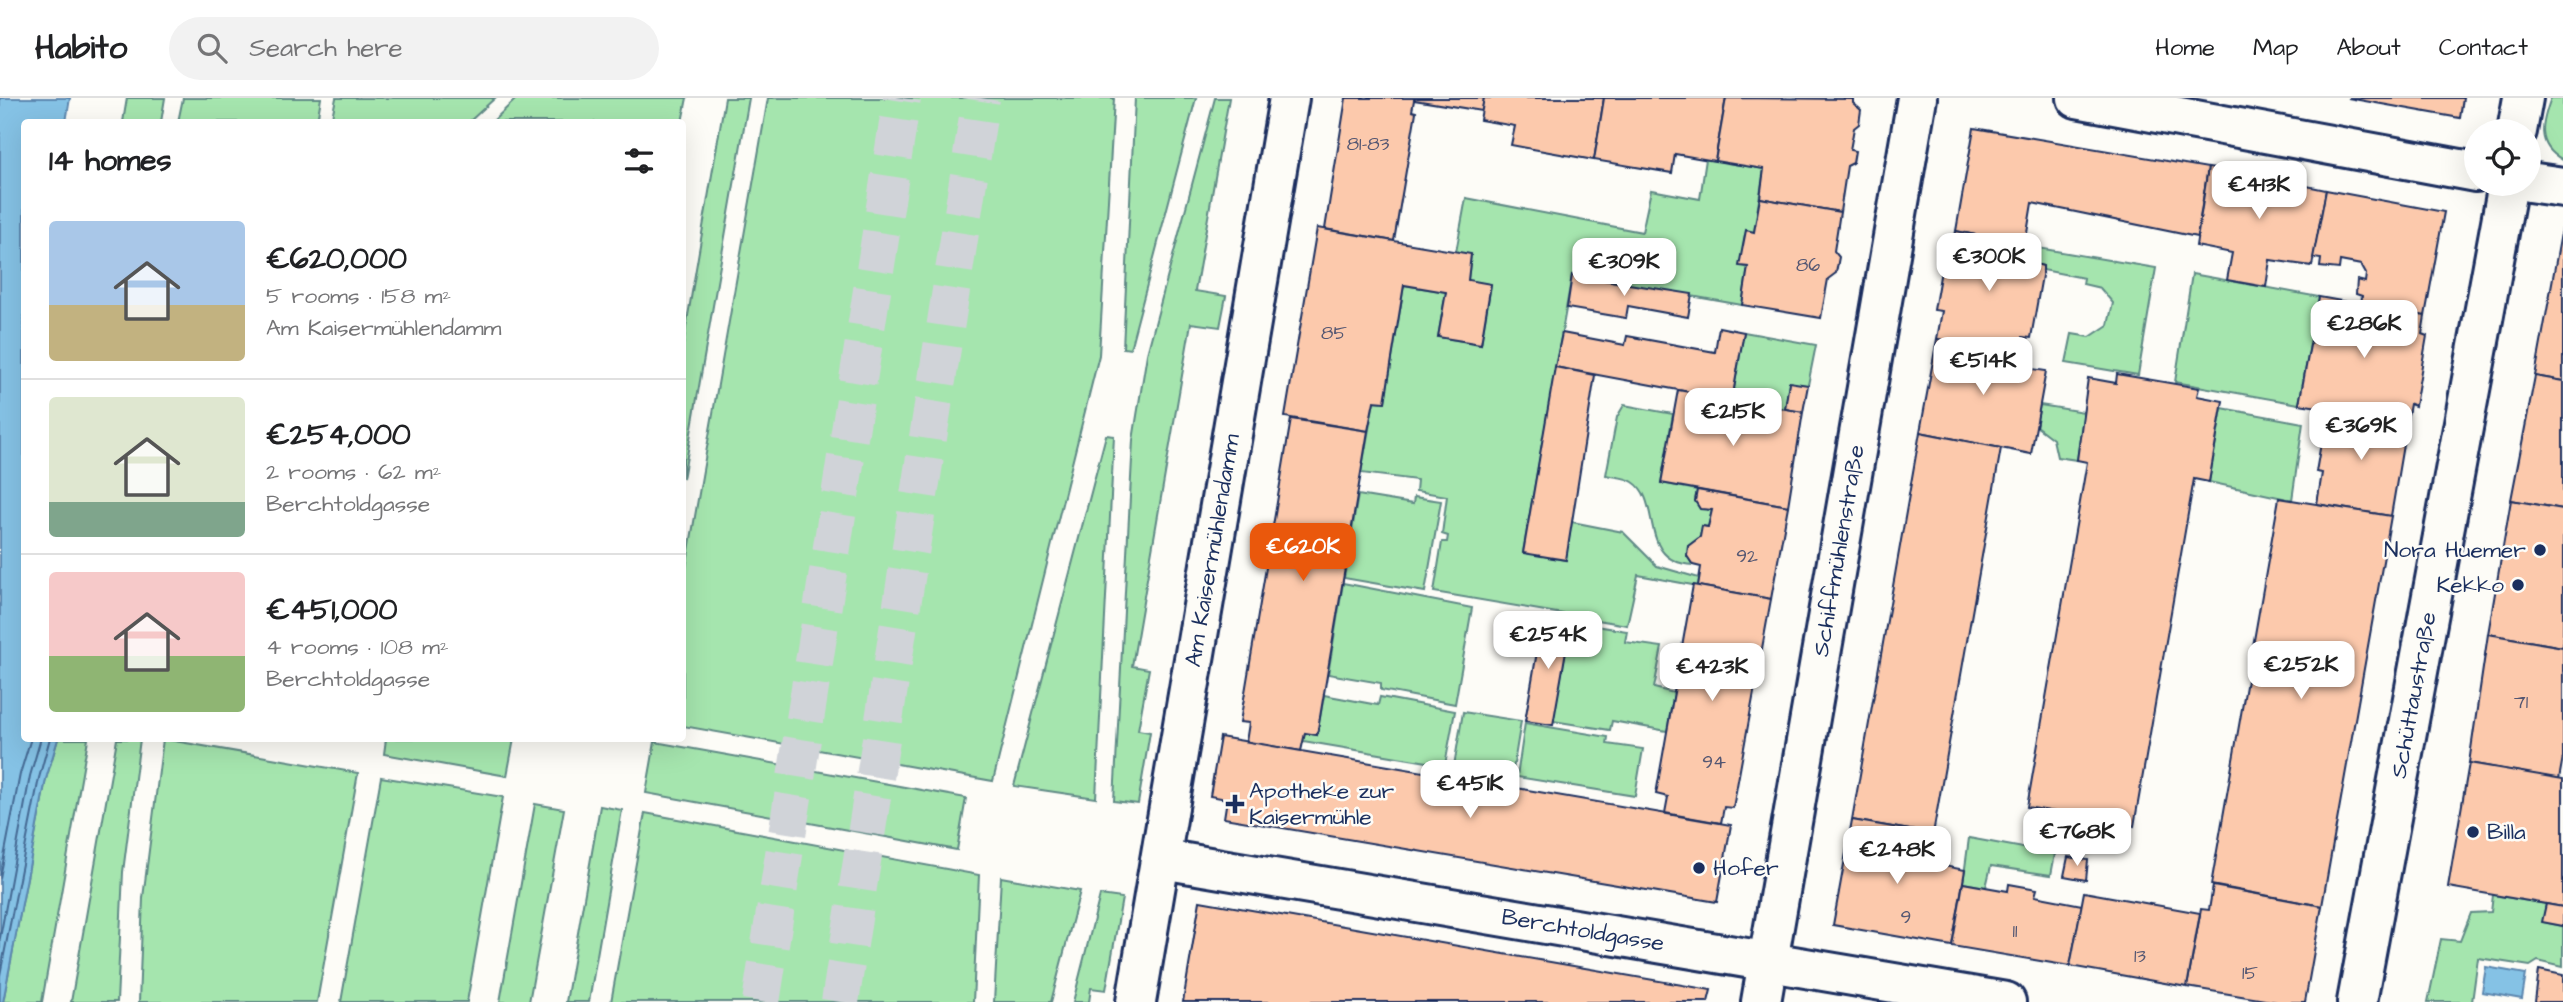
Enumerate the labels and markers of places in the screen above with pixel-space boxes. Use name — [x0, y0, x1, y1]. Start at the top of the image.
pin: €413K — [2210, 162, 2308, 221]
pin: €300K — [1940, 234, 2038, 293]
pin: €309K — [1575, 238, 1673, 298]
pin: €286K — [2315, 300, 2413, 360]
pin: €514K — [1934, 338, 2032, 397]
pin: €215K — [1684, 388, 1782, 448]
pin: €369K — [2312, 402, 2410, 462]
pin: €620K — [1254, 524, 1352, 583]
place label: Nora Huemer — [2384, 534, 2526, 566]
marker: Nora Huemer — [2532, 542, 2548, 558]
place label: Kekko — [2436, 569, 2504, 601]
marker: Kekko — [2510, 577, 2526, 593]
pin: €254K — [1499, 612, 1597, 671]
pin: €252K — [2252, 642, 2350, 701]
pin: €423K — [1663, 644, 1761, 703]
pin: €451K — [1421, 760, 1519, 820]
place label: Apotheke zur Kaisermühle — [1249, 775, 1394, 833]
marker: Apotheke zur Kaisermühle — [1227, 796, 1243, 812]
pin: €768K — [2028, 808, 2126, 868]
place label: Billa — [2487, 816, 2526, 848]
marker: Billa — [2465, 824, 2481, 840]
pin: €248K — [1848, 826, 1946, 886]
place label: Hofer — [1713, 852, 1779, 884]
marker: Hofer — [1691, 860, 1707, 876]

